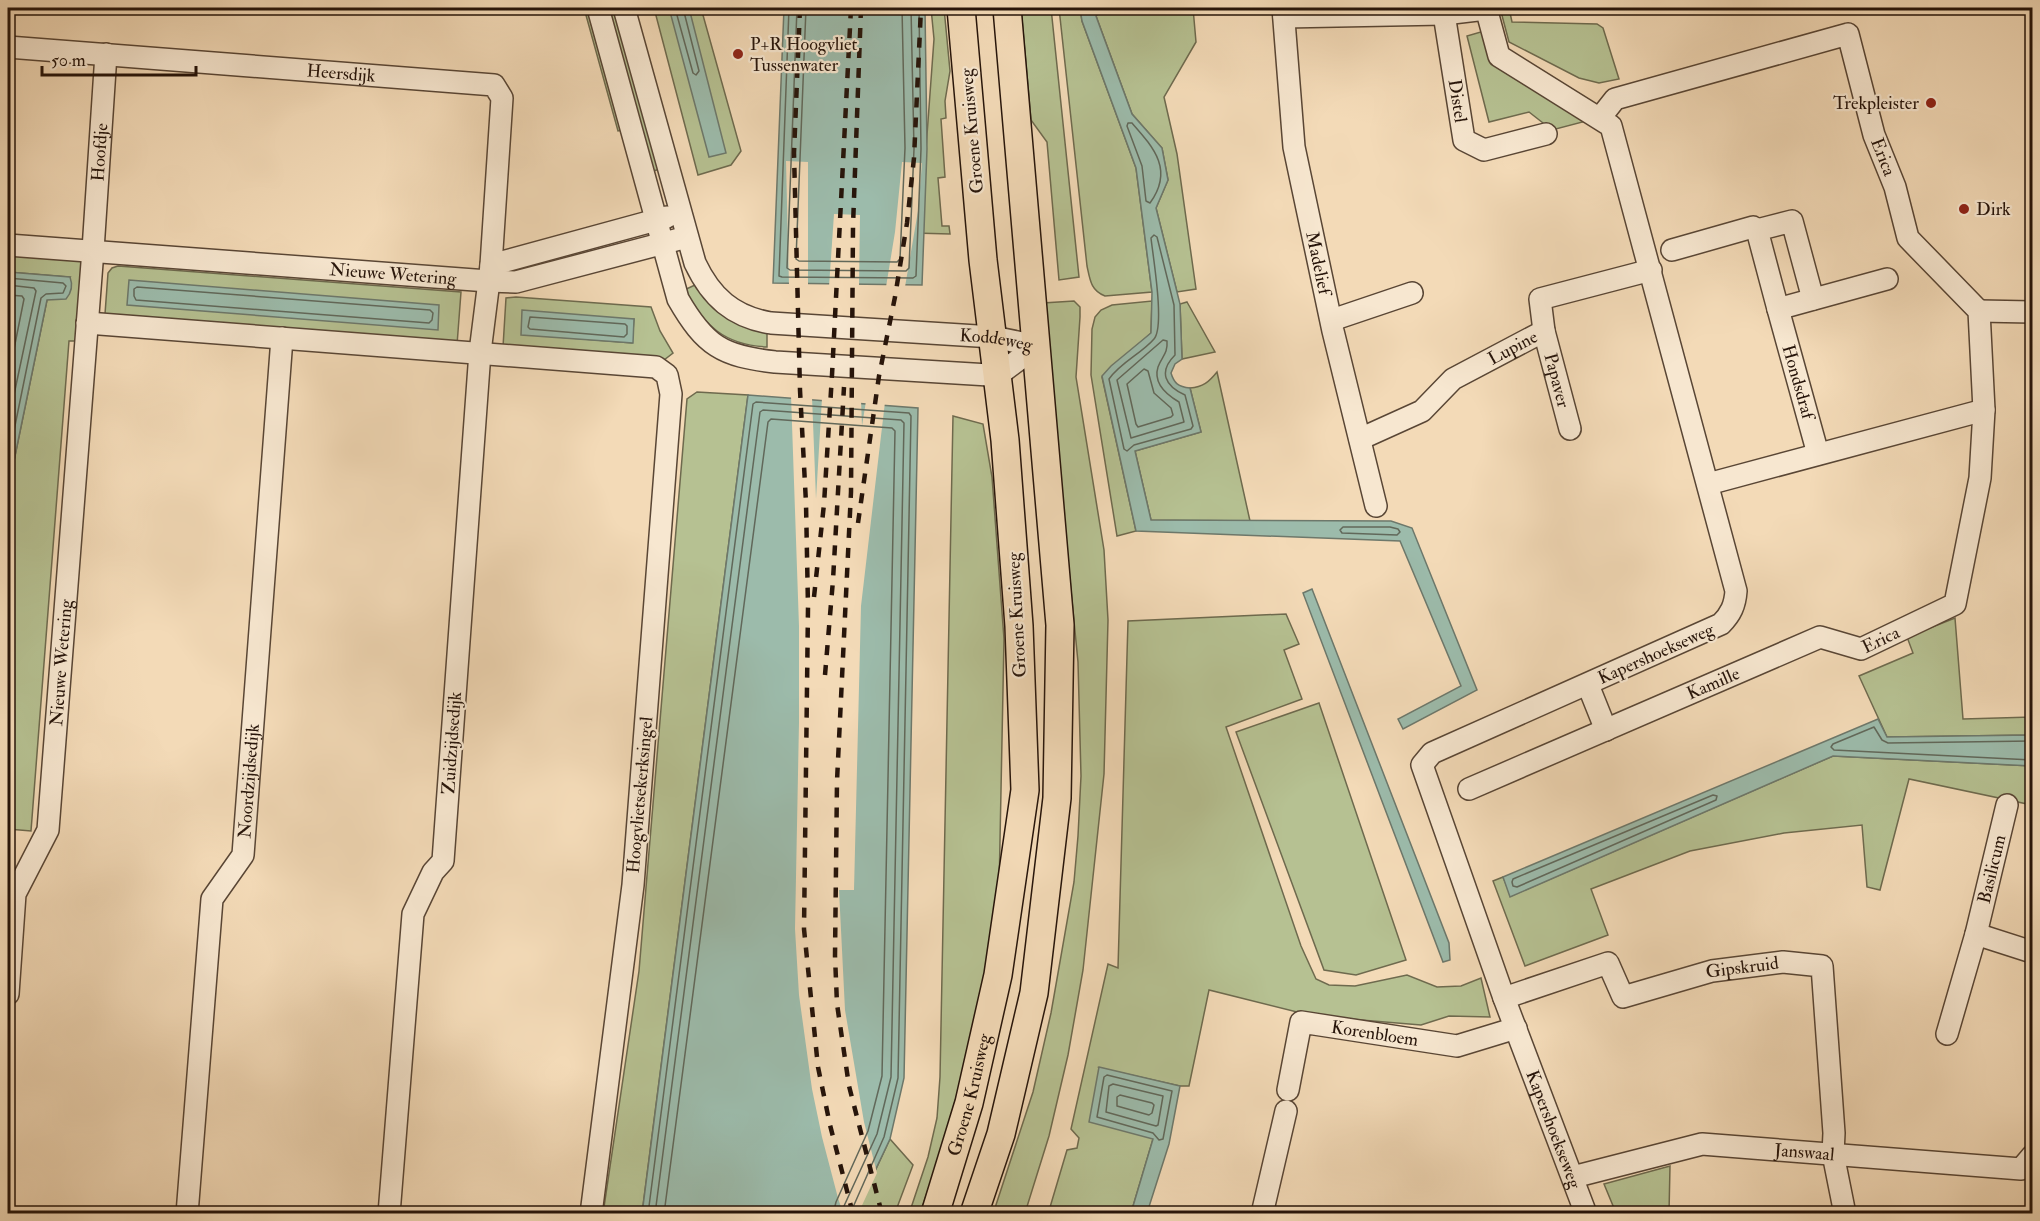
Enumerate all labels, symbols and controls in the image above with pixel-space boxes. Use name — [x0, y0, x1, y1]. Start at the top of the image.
place label: P+R Hoogvliet Tussenwater — [750, 33, 857, 77]
scale bar — [42, 39, 196, 77]
marker: P+R Hoogvliet Tussenwater — [731, 47, 745, 61]
text: 50 m — [51, 49, 86, 72]
street label: Heersdijk — [306, 59, 377, 87]
street label: Groene Kruisweg — [955, 66, 989, 195]
street label: Distel — [1443, 78, 1473, 125]
place label: Trekpleister — [1833, 92, 1919, 115]
marker: Trekpleister — [1924, 96, 1938, 110]
street label: Hoofdje — [86, 122, 113, 182]
street label: Erica — [1865, 135, 1901, 180]
place label: Dirk — [1976, 198, 2011, 221]
marker: Dirk — [1957, 202, 1971, 216]
street label: Madelief — [1301, 229, 1337, 300]
street label: Nieuwe Wetering — [329, 258, 458, 290]
street label: Koddeweg — [959, 323, 1036, 357]
street label: Lupine — [1484, 325, 1542, 370]
street label: Hondsdraf — [1776, 342, 1820, 425]
street label: Papaver — [1539, 350, 1575, 410]
street label: Groene Kruisweg — [1002, 551, 1032, 678]
street label: Nieuwe Wetering — [45, 597, 77, 727]
street label: Kapershoekseweg — [1594, 618, 1719, 690]
street label: Erica — [1858, 621, 1904, 658]
street label: Kamille — [1683, 662, 1744, 705]
street label: Zuidzijdsedijk — [437, 691, 467, 795]
street label: Hoogvlietsekerksingel — [622, 715, 658, 874]
street label: Noordzijdsedijk — [233, 722, 264, 839]
street label: Basilicum — [1972, 832, 2011, 906]
street label: Gipskruid — [1704, 951, 1780, 983]
street label: Korenbloem — [1330, 1015, 1420, 1051]
street label: Groene Kruisweg — [942, 1030, 996, 1159]
street label: Kapershoekseweg — [1521, 1067, 1587, 1193]
street label: Janswaal — [1773, 1138, 1836, 1166]

